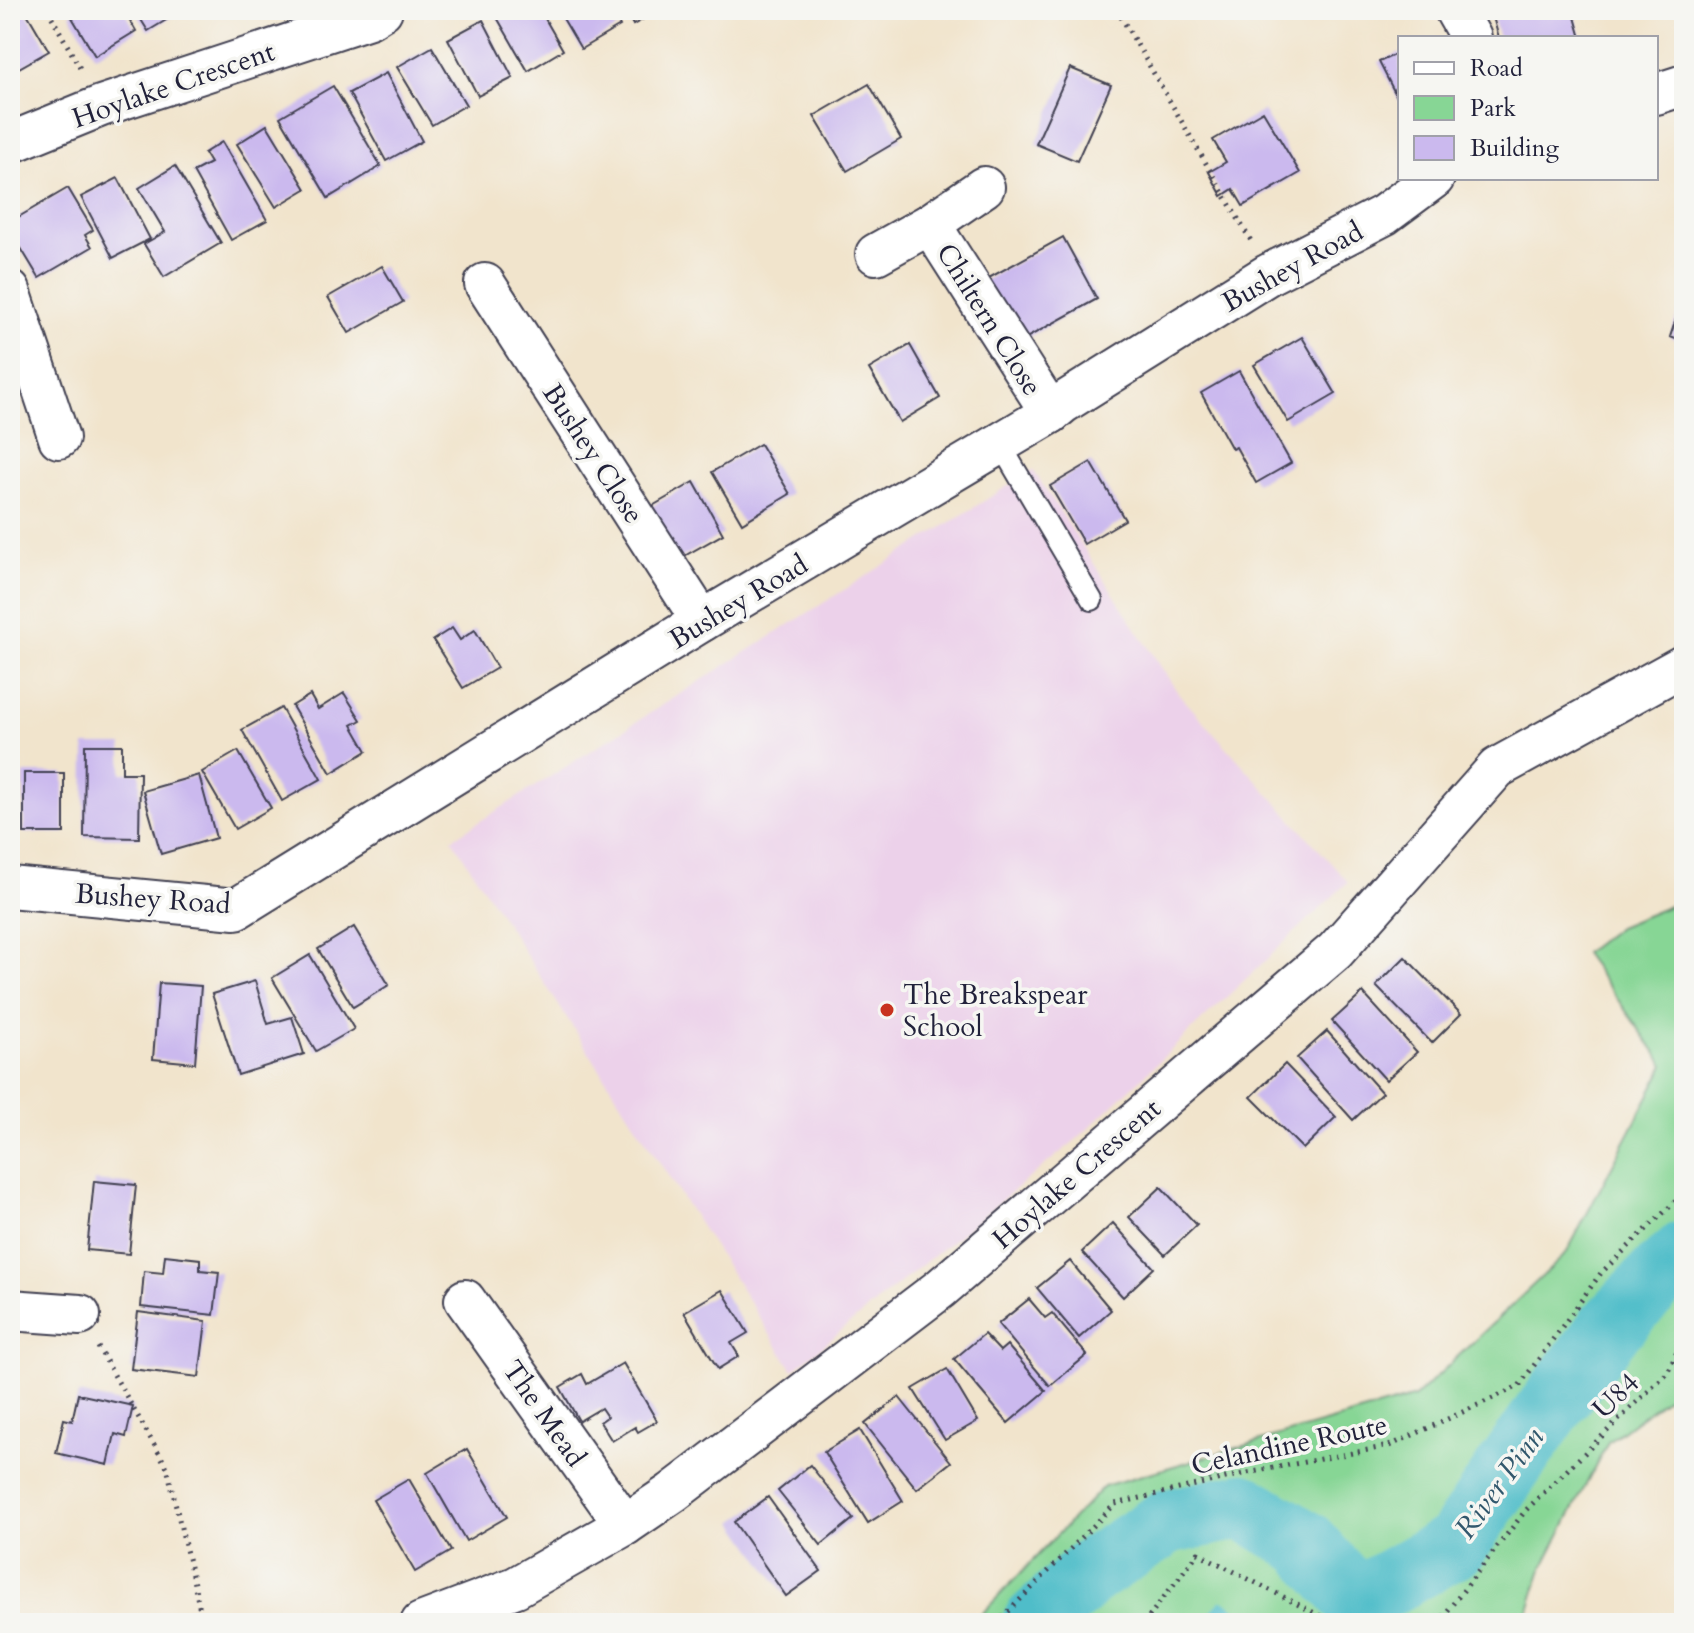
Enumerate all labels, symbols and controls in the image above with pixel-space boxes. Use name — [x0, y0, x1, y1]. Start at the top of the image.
street label: Hoylake Crescent — [67, 32, 280, 137]
legend — [1398, 36, 1658, 180]
text: Road — [1470, 52, 1523, 85]
text: Park — [1470, 92, 1516, 125]
text: Building — [1470, 132, 1560, 165]
street label: Bushey Road — [1215, 212, 1370, 321]
street label: Chiltern Close — [927, 236, 1051, 403]
street label: Bushey Close — [534, 376, 653, 531]
street label: Bushey Road — [662, 545, 815, 658]
street label: Bushey Road — [74, 875, 232, 923]
place label: The Breakspear School — [903, 976, 1088, 1046]
marker: The Breakspear School — [878, 1001, 896, 1019]
street label: Hoylake Crescent — [984, 1090, 1169, 1258]
street label: The Mead — [494, 1353, 595, 1475]
street label: U84 — [1584, 1364, 1647, 1427]
street label: Celandine Route — [1188, 1406, 1391, 1484]
water label: River Pinn — [1445, 1419, 1554, 1547]

